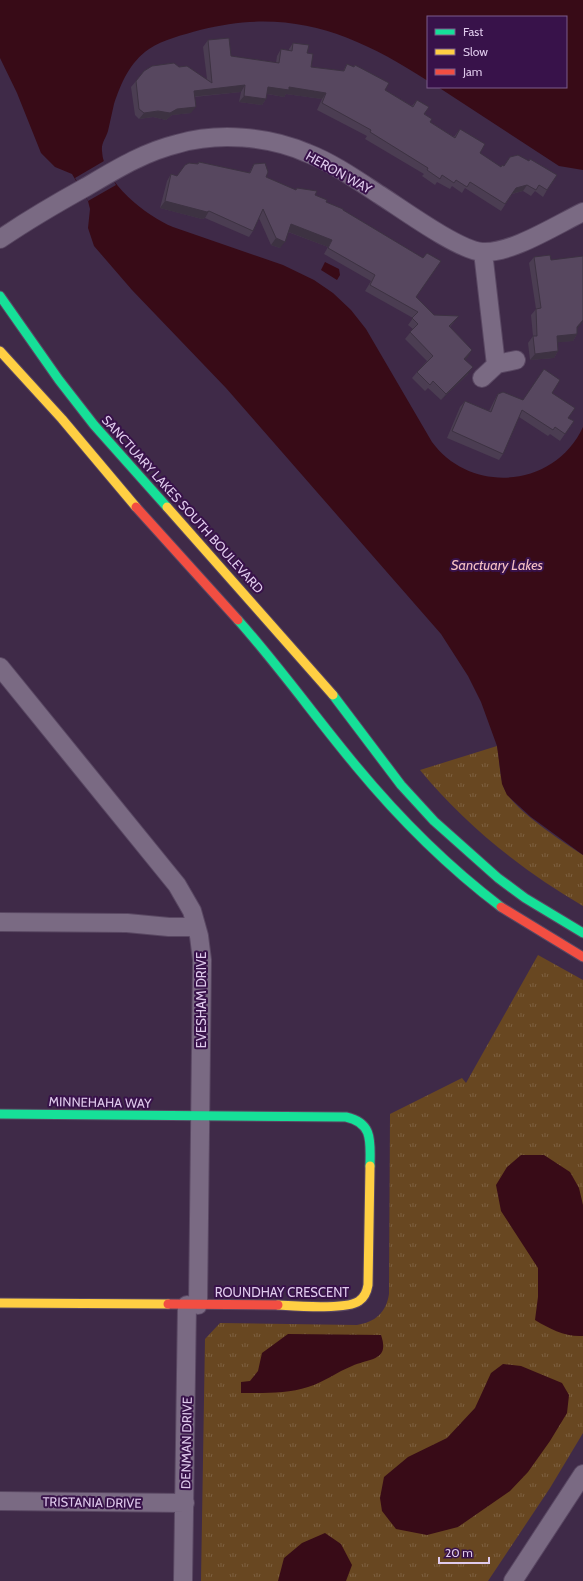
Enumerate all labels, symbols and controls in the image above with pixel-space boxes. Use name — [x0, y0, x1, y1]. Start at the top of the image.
legend — [427, 16, 567, 88]
text: Fast — [463, 24, 483, 39]
text: Slow — [463, 44, 488, 59]
text: Jam — [462, 64, 482, 79]
street label: HERON WAY — [303, 147, 375, 197]
street label: SANCTUARY LAKES SOUTH BOULEVARD — [99, 412, 267, 596]
water label: Sanctuary Lakes — [451, 556, 544, 574]
street label: EVESHAM DRIVE — [193, 952, 209, 1048]
street label: MINNEHAHA WAY — [48, 1093, 152, 1111]
street label: ROUNDHAY CRESCENT — [215, 1284, 349, 1300]
street label: DENMAN DRIVE — [177, 1397, 195, 1489]
street label: TRISTANIA DRIVE — [42, 1493, 142, 1511]
scale bar — [439, 1539, 489, 1565]
text: 20 m — [445, 1545, 473, 1560]

